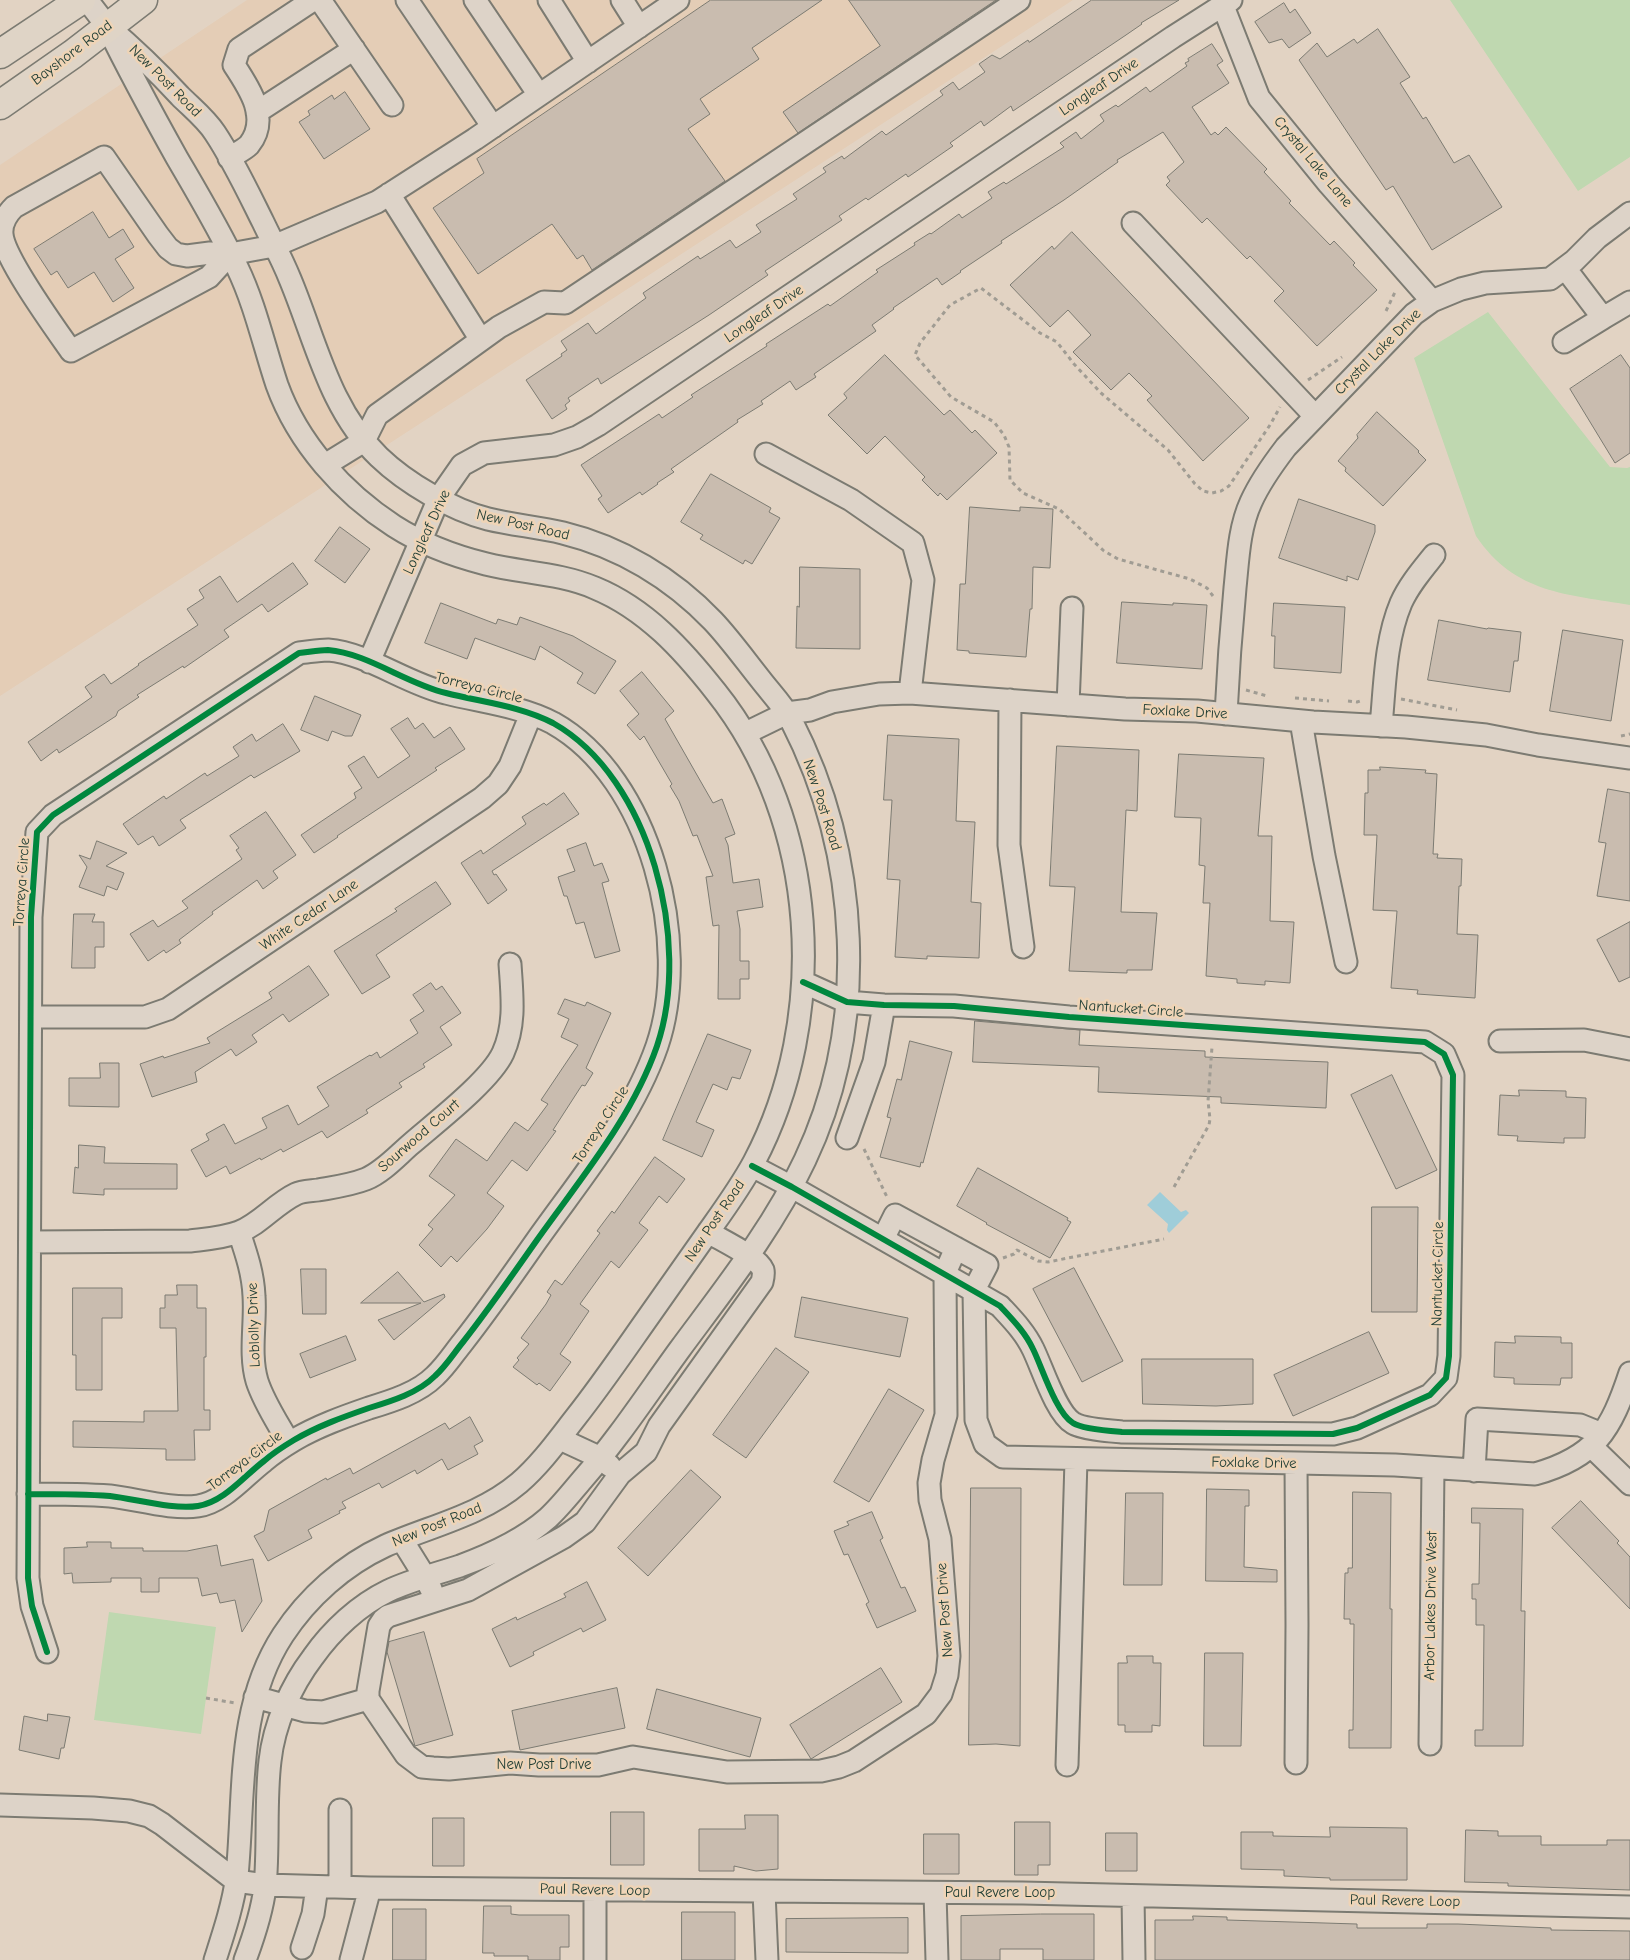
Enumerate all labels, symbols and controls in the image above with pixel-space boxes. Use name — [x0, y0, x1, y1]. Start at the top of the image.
street label: Bayshore Road — [28, 17, 116, 89]
street label: New Post Road — [125, 41, 205, 121]
street label: Longleaf Drive — [1056, 54, 1142, 120]
street label: Crystal Lake Lane — [1270, 113, 1356, 211]
street label: Longleaf Drive — [721, 281, 807, 347]
street label: Crystal Lake Drive — [1331, 305, 1425, 399]
street label: Longleaf Drive — [400, 487, 454, 577]
street label: New Post Road — [475, 506, 571, 544]
street label: Torreya Circle — [434, 669, 524, 707]
street label: Foxlake Drive — [1142, 701, 1228, 723]
street label: New Post Road — [799, 757, 845, 853]
street label: Torreya Circle — [10, 837, 34, 927]
street label: White Cedar Lane — [256, 875, 362, 955]
street label: Nantucket Circle — [1078, 996, 1184, 1022]
street label: Torreya Circle — [569, 1083, 633, 1167]
street label: Sourwood Court — [374, 1096, 464, 1176]
street label: New Post Road — [681, 1177, 749, 1265]
street label: Nantucket Circle — [1428, 1221, 1448, 1327]
street label: Loblolly Drive — [244, 1282, 264, 1368]
street label: Torreya Circle — [204, 1427, 286, 1495]
street label: Foxlake Drive — [1211, 1453, 1297, 1473]
street label: New Post Road — [390, 1499, 484, 1551]
street label: Arbor Lakes Drive West — [1421, 1531, 1441, 1681]
street label: New Post Drive — [933, 1562, 957, 1658]
street label: New Post Drive — [497, 1756, 591, 1774]
street label: Paul Revere Loop — [540, 1880, 650, 1900]
street label: Paul Revere Loop — [945, 1884, 1055, 1902]
street label: Paul Revere Loop — [1350, 1891, 1460, 1911]

